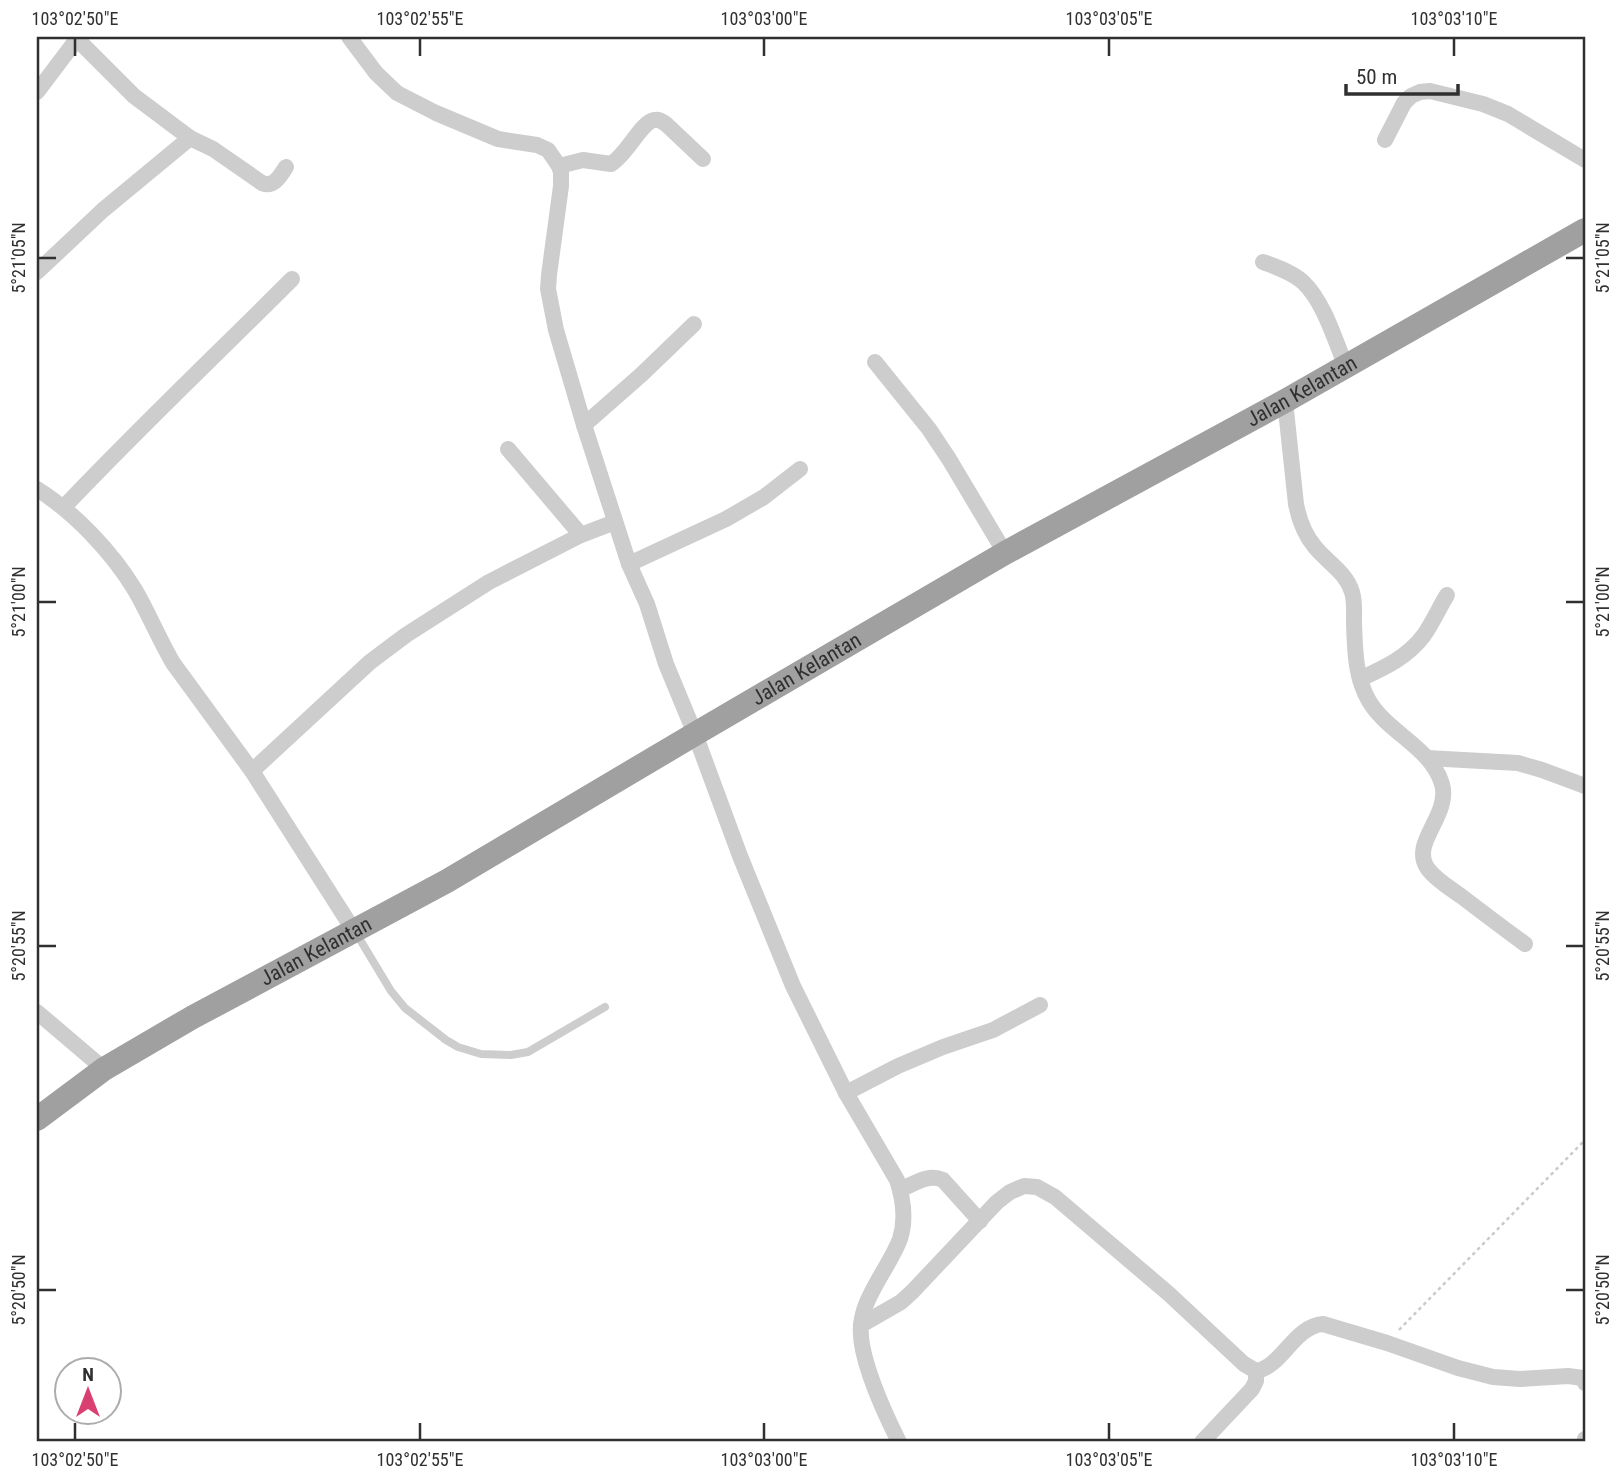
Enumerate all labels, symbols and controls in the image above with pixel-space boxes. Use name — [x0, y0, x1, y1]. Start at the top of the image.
text: 103°02'50"E — [32, 8, 118, 29]
text: 103°02'55"E — [377, 8, 463, 29]
text: 103°03'00"E — [721, 8, 807, 29]
text: 103°03'05"E — [1066, 8, 1152, 29]
text: 103°03'10"E — [1411, 8, 1497, 29]
scale bar — [1346, 52, 1458, 96]
text: 50 m — [1356, 65, 1397, 89]
text: 5°21'05"N — [8, 222, 29, 294]
text: 5°21'05"N — [1592, 222, 1613, 294]
street label: Jalan Kelantan — [1242, 351, 1361, 432]
text: 5°21'00"N — [8, 566, 29, 638]
text: 5°21'00"N — [1592, 566, 1613, 638]
street label: Jalan Kelantan — [747, 628, 865, 710]
text: 5°20'55"N — [8, 910, 29, 982]
text: 5°20'55"N — [1592, 910, 1613, 982]
street label: Jalan Kelantan — [256, 912, 376, 991]
text: 5°20'50"N — [8, 1254, 29, 1326]
text: 5°20'50"N — [1592, 1254, 1613, 1326]
north arrow — [52, 1356, 122, 1426]
text: N — [82, 1363, 94, 1386]
text: 103°02'50"E — [32, 1449, 118, 1470]
text: 103°02'55"E — [377, 1449, 463, 1470]
text: 103°03'00"E — [721, 1449, 807, 1470]
text: 103°03'05"E — [1066, 1449, 1152, 1470]
text: 103°03'10"E — [1411, 1449, 1497, 1470]

